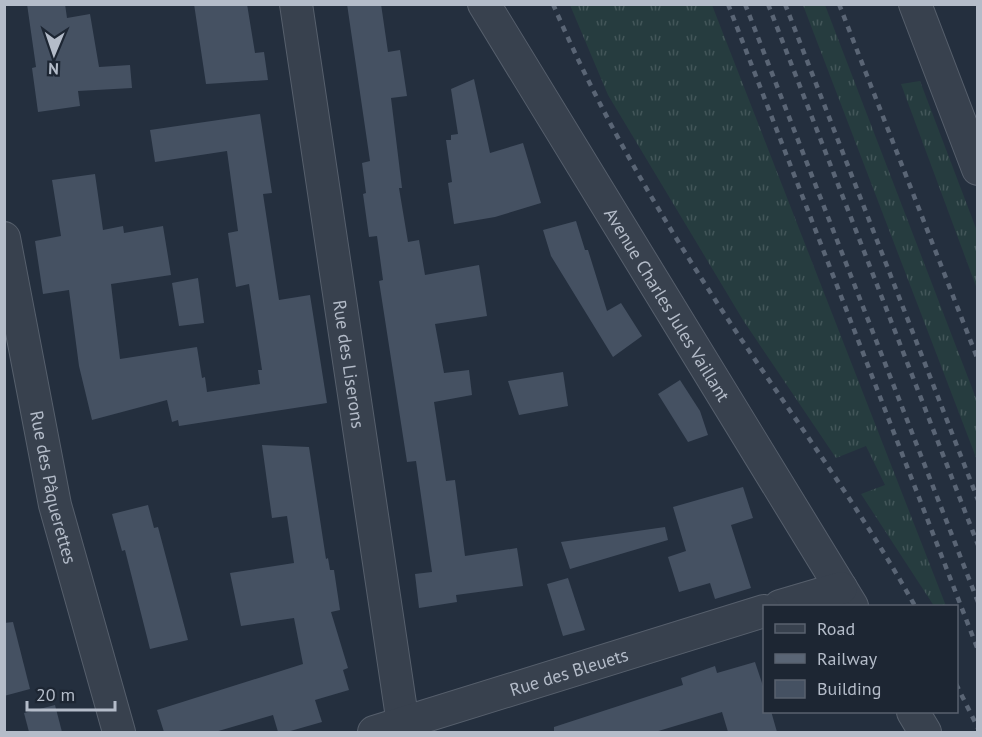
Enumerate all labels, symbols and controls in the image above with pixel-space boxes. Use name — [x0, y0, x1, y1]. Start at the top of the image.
north arrow — [24, 24, 84, 84]
text: N — [48, 59, 59, 79]
street label: Avenue Charles Jules Vaillant — [600, 203, 736, 405]
street label: Rue des Liserons — [329, 298, 370, 430]
street label: Rue des Pâquerettes — [26, 409, 82, 566]
legend — [763, 605, 958, 713]
text: Road — [817, 617, 855, 640]
street label: Rue des Bleuets — [507, 642, 631, 701]
text: Railway — [817, 647, 878, 670]
scale bar — [27, 674, 116, 712]
text: Building — [817, 677, 881, 700]
text: 20 m — [36, 683, 75, 706]

